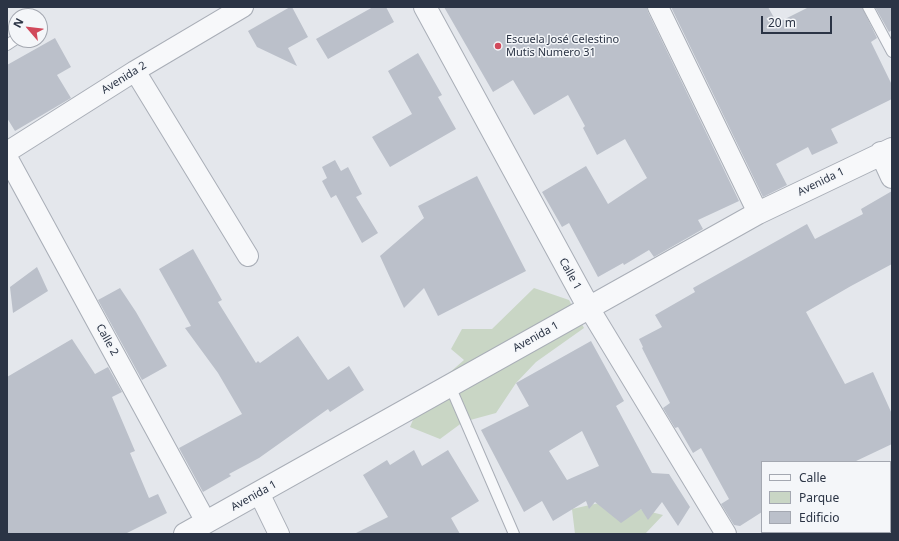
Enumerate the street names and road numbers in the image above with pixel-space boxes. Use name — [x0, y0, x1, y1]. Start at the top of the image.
street label: Avenida 2 — [99, 59, 149, 97]
street label: Avenida 1 — [795, 165, 847, 199]
street label: Calle 1 — [556, 256, 584, 292]
street label: Avenida 1 — [511, 319, 561, 355]
street label: Calle 2 — [93, 322, 121, 358]
street label: Avenida 1 — [229, 478, 279, 514]

